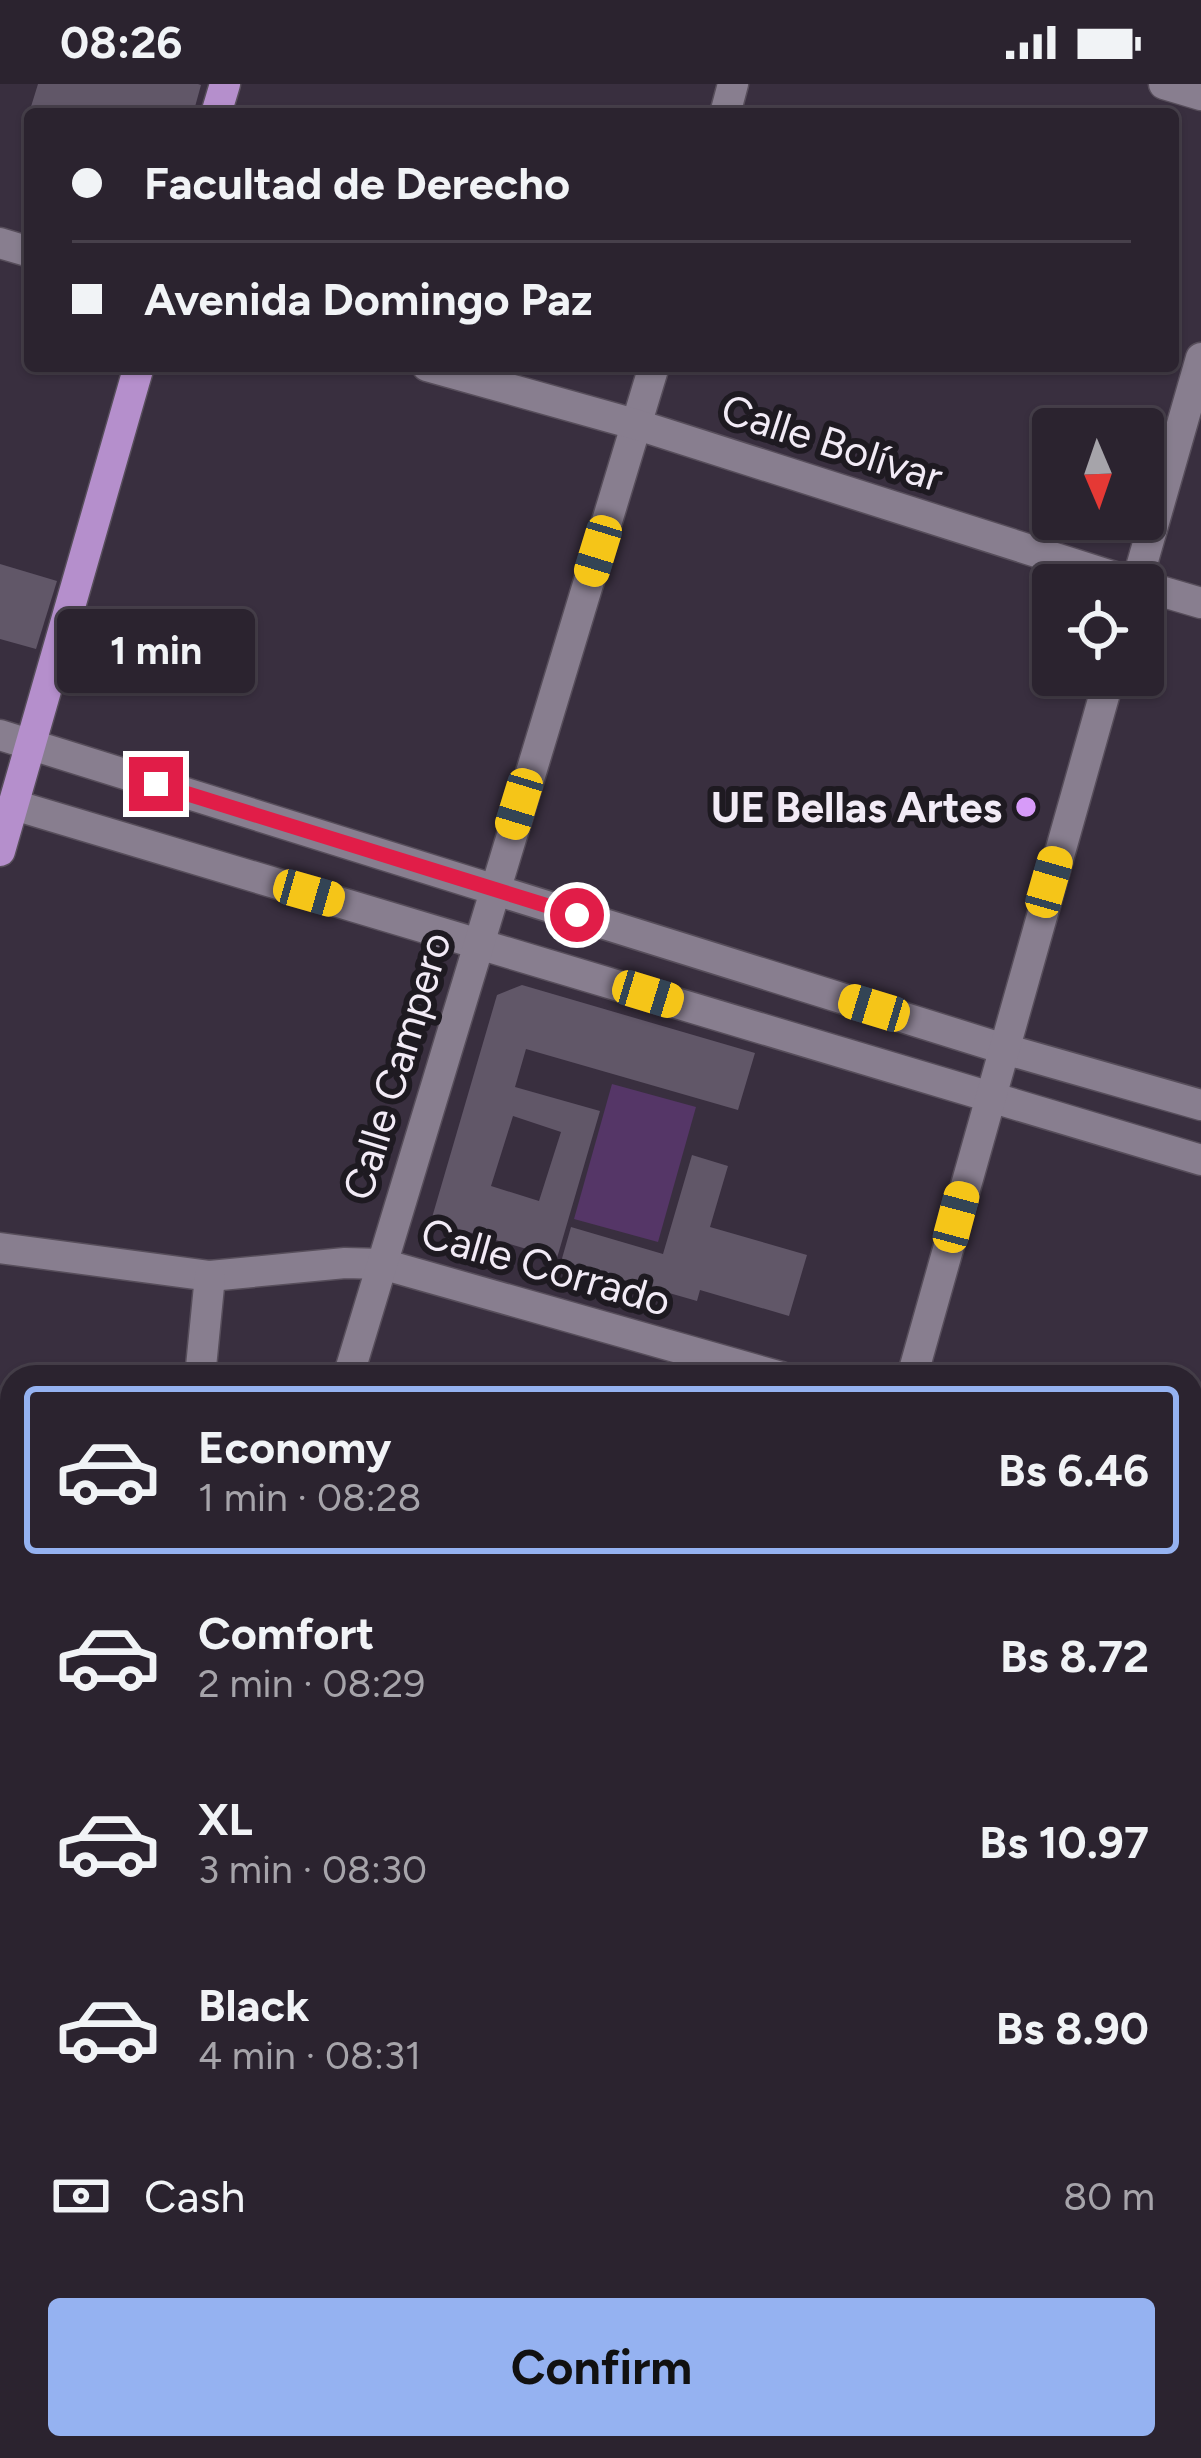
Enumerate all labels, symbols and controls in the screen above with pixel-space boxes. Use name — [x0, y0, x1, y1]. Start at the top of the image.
text: 08:26 — [60, 15, 182, 69]
text: Facultad de Derecho — [144, 156, 570, 210]
text: Avenida Domingo Paz — [144, 272, 593, 326]
street label: Calle Bolívar — [715, 383, 949, 503]
north arrow — [1032, 408, 1164, 540]
map controls — [1032, 408, 1164, 696]
car — [570, 511, 626, 591]
button: locate — [1032, 564, 1164, 696]
callout: 1 min — [57, 610, 255, 694]
text: 1 min — [110, 627, 202, 674]
route end — [129, 757, 183, 811]
car — [491, 764, 547, 844]
place label: UE Bellas Artes — [711, 782, 1002, 833]
marker: UE Bellas Artes — [1013, 794, 1039, 820]
car — [1022, 842, 1076, 922]
car — [269, 866, 349, 920]
route start — [550, 888, 604, 942]
street label: Calle Campero — [332, 926, 462, 1206]
car — [608, 966, 688, 1022]
car — [834, 980, 914, 1036]
car — [929, 1178, 983, 1256]
street label: Calle Corrado — [415, 1207, 677, 1327]
icon: car — [54, 1416, 162, 1524]
text: Economy — [198, 1420, 391, 1474]
text: Bs 6.46 — [998, 1443, 1149, 1497]
text: 1 min · 08:28 — [198, 1474, 421, 1521]
icon: car — [54, 1602, 162, 1710]
text: Comfort — [198, 1606, 374, 1660]
text: Bs 8.72 — [1000, 1629, 1149, 1683]
text: 2 min · 08:29 — [198, 1660, 425, 1707]
icon: car — [54, 1788, 162, 1896]
text: XL — [198, 1792, 253, 1846]
text: Bs 10.97 — [979, 1815, 1149, 1869]
text: 3 min · 08:30 — [198, 1846, 427, 1893]
icon: car — [54, 1974, 162, 2082]
text: Black — [198, 1978, 309, 2032]
text: Bs 8.90 — [996, 2001, 1149, 2055]
text: 4 min · 08:31 — [198, 2032, 421, 2079]
icon: cash — [48, 2163, 114, 2229]
text: Cash — [144, 2169, 245, 2223]
text: 80 m — [1063, 2173, 1155, 2220]
button: Confirm — [48, 2298, 1155, 2436]

